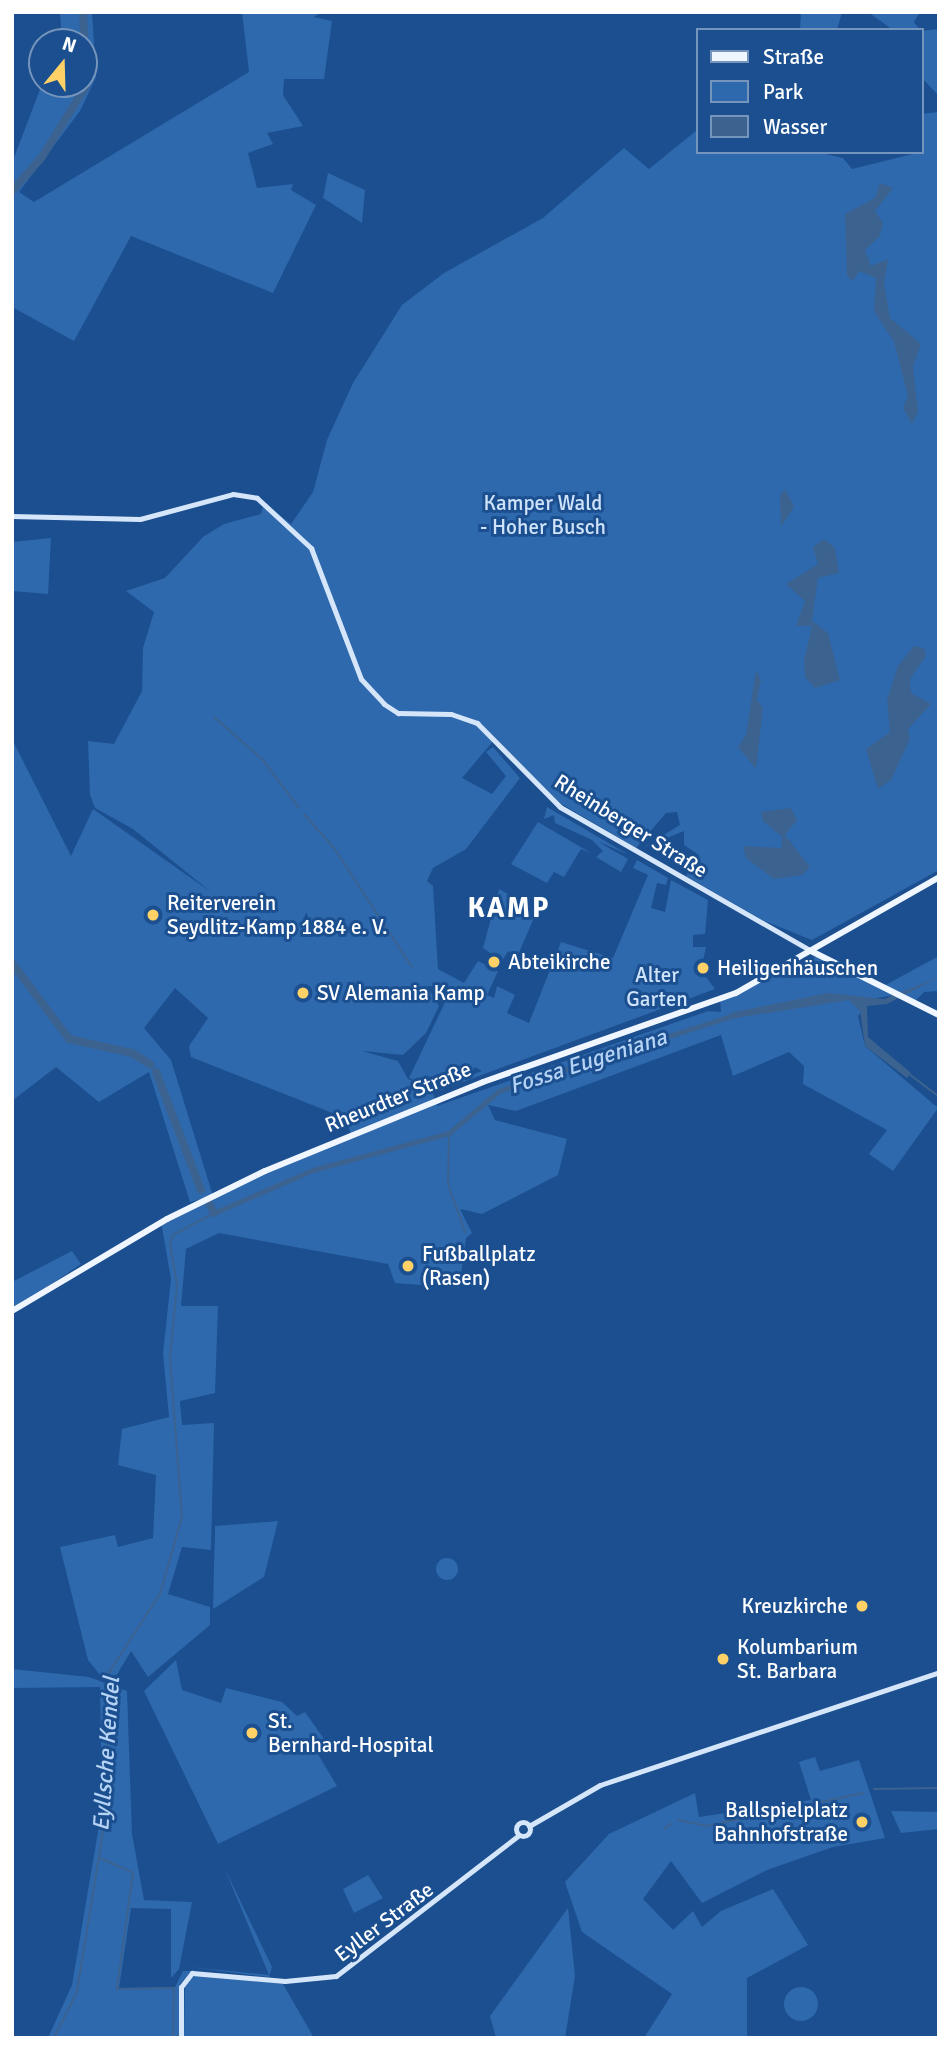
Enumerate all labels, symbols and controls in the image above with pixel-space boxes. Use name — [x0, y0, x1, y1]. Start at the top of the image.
north arrow — [28, 28, 98, 98]
legend — [696, 28, 923, 154]
text: N — [59, 32, 79, 59]
text: Straße — [763, 44, 824, 70]
text: Park — [763, 79, 803, 105]
text: Wasser — [763, 114, 827, 140]
park label: Kamper Wald - Hoher Busch — [480, 490, 606, 540]
street label: Rheinberger Straße — [550, 769, 712, 883]
place label: Reiterverein Seydlitz-Kamp 1884 e. V. — [167, 890, 387, 940]
district label: KAMP — [468, 891, 550, 925]
marker: Reiterverein Seydlitz-Kamp 1884 e. V. — [145, 907, 161, 923]
place label: Abteikirche — [508, 949, 611, 975]
marker: Abteikirche — [486, 954, 502, 970]
place label: Heiligenhäuschen — [717, 955, 878, 981]
marker: Heiligenhäuschen — [695, 960, 711, 976]
park label: Alter Garten — [626, 962, 688, 1012]
place label: SV Alemania Kamp — [317, 980, 485, 1006]
marker: SV Alemania Kamp — [295, 985, 311, 1001]
water label: Fossa Eugeniana — [506, 1024, 670, 1100]
street label: Rheurdter Straße — [321, 1056, 475, 1138]
place label: Fußballplatz (Rasen) — [422, 1241, 536, 1291]
marker: Fußballplatz (Rasen) — [400, 1258, 416, 1274]
place label: Kreuzkirche — [742, 1593, 848, 1619]
marker: Kreuzkirche — [854, 1598, 870, 1614]
place label: Kolumbarium St. Barbara — [737, 1634, 858, 1684]
marker: Kolumbarium St. Barbara — [715, 1651, 731, 1667]
water label: Eyllsche Kendel — [88, 1676, 126, 1832]
place label: St. Bernhard-Hospital — [268, 1708, 434, 1758]
marker: St. Bernhard-Hospital — [242, 1723, 262, 1743]
place label: Ballspielplatz Bahnhofstraße — [714, 1797, 848, 1847]
marker: Ballspielplatz Bahnhofstraße — [854, 1814, 870, 1830]
street label: Eyller Straße — [330, 1877, 438, 1967]

